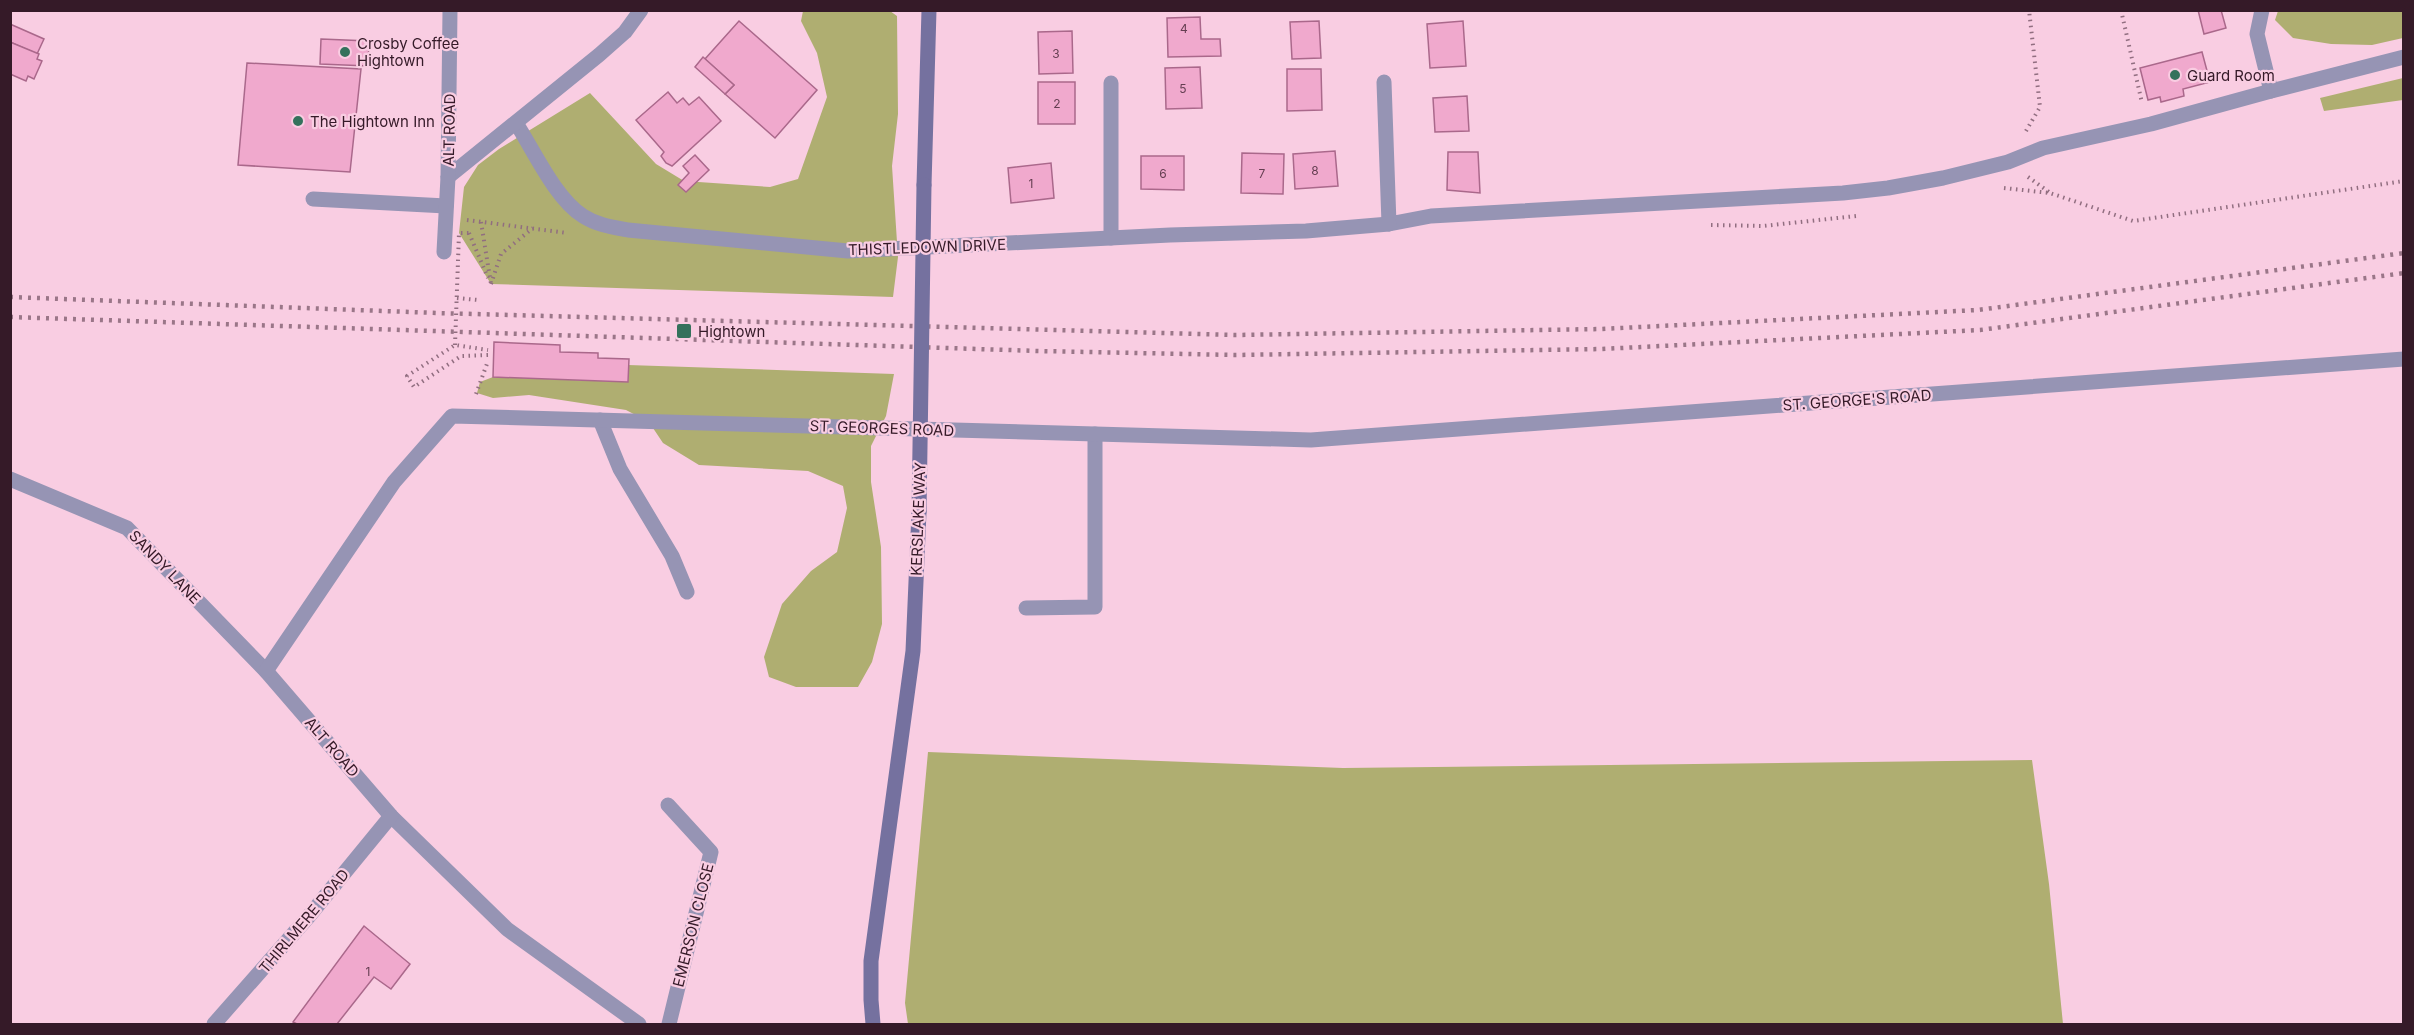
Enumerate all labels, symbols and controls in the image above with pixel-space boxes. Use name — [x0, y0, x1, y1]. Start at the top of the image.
house number: 4 — [1180, 21, 1188, 36]
place label: Crosby Coffee Hightown — [357, 34, 459, 70]
marker: Crosby Coffee Hightown — [338, 45, 352, 59]
house number: 3 — [1052, 46, 1060, 61]
place label: Guard Room — [2187, 66, 2275, 85]
marker: Guard Room — [2168, 68, 2182, 82]
house number: 5 — [1179, 81, 1187, 96]
street label: ALT ROAD — [439, 93, 459, 167]
house number: 2 — [1053, 96, 1061, 111]
place label: The Hightown Inn — [310, 112, 435, 131]
marker: The Hightown Inn — [291, 114, 305, 128]
house number: 8 — [1311, 163, 1319, 178]
house number: 6 — [1159, 166, 1167, 181]
house number: 7 — [1259, 166, 1266, 181]
house number: 1 — [1029, 176, 1033, 191]
street label: THISTLEDOWN DRIVE — [848, 235, 1006, 259]
marker: Hightown — [675, 322, 693, 340]
place label: Hightown — [698, 322, 765, 341]
street label: ST. GEORGE'S ROAD — [1782, 385, 1932, 415]
street label: ST. GEORGES ROAD — [809, 416, 955, 440]
street label: KERSLAKE WAY — [907, 462, 929, 576]
street label: SANDY LANE — [125, 526, 205, 608]
street label: ALT ROAD — [301, 713, 363, 781]
street label: EMERSON CLOSE — [668, 861, 718, 989]
street label: THIRLMERE ROAD — [255, 865, 353, 977]
house number: 1 — [366, 964, 370, 979]

